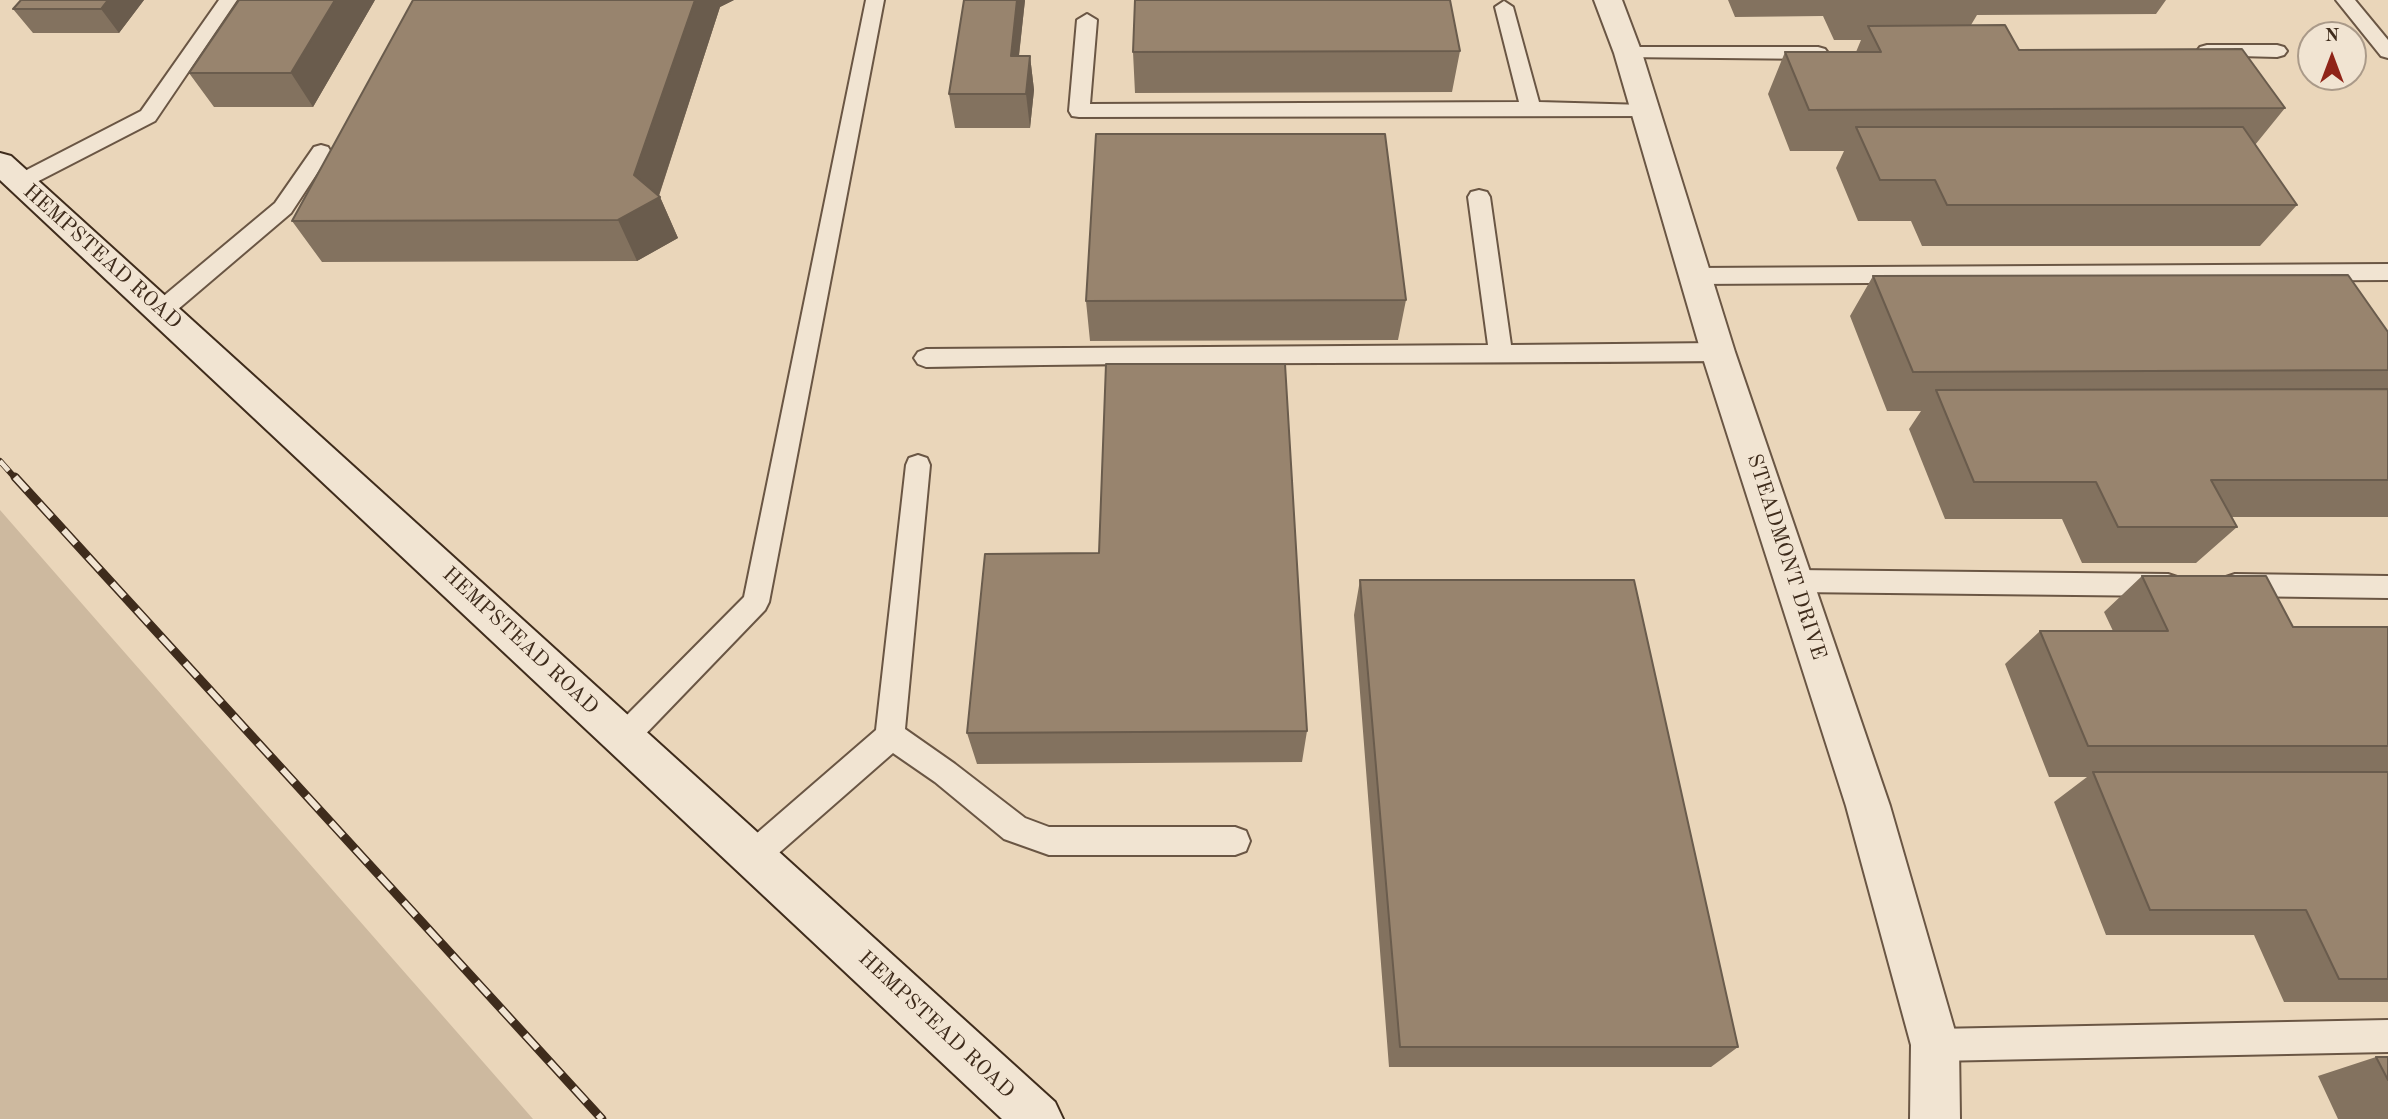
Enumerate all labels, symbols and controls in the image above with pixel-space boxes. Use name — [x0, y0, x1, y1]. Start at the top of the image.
north arrow — [2297, 21, 2367, 91]
text: N — [2325, 27, 2339, 46]
street label: HEMPSTEAD ROAD — [18, 179, 186, 335]
street label: STEADMONT DRIVE — [1741, 451, 1831, 663]
street label: HEMPSTEAD ROAD — [437, 562, 603, 720]
street label: HEMPSTEAD ROAD — [853, 946, 1019, 1104]

